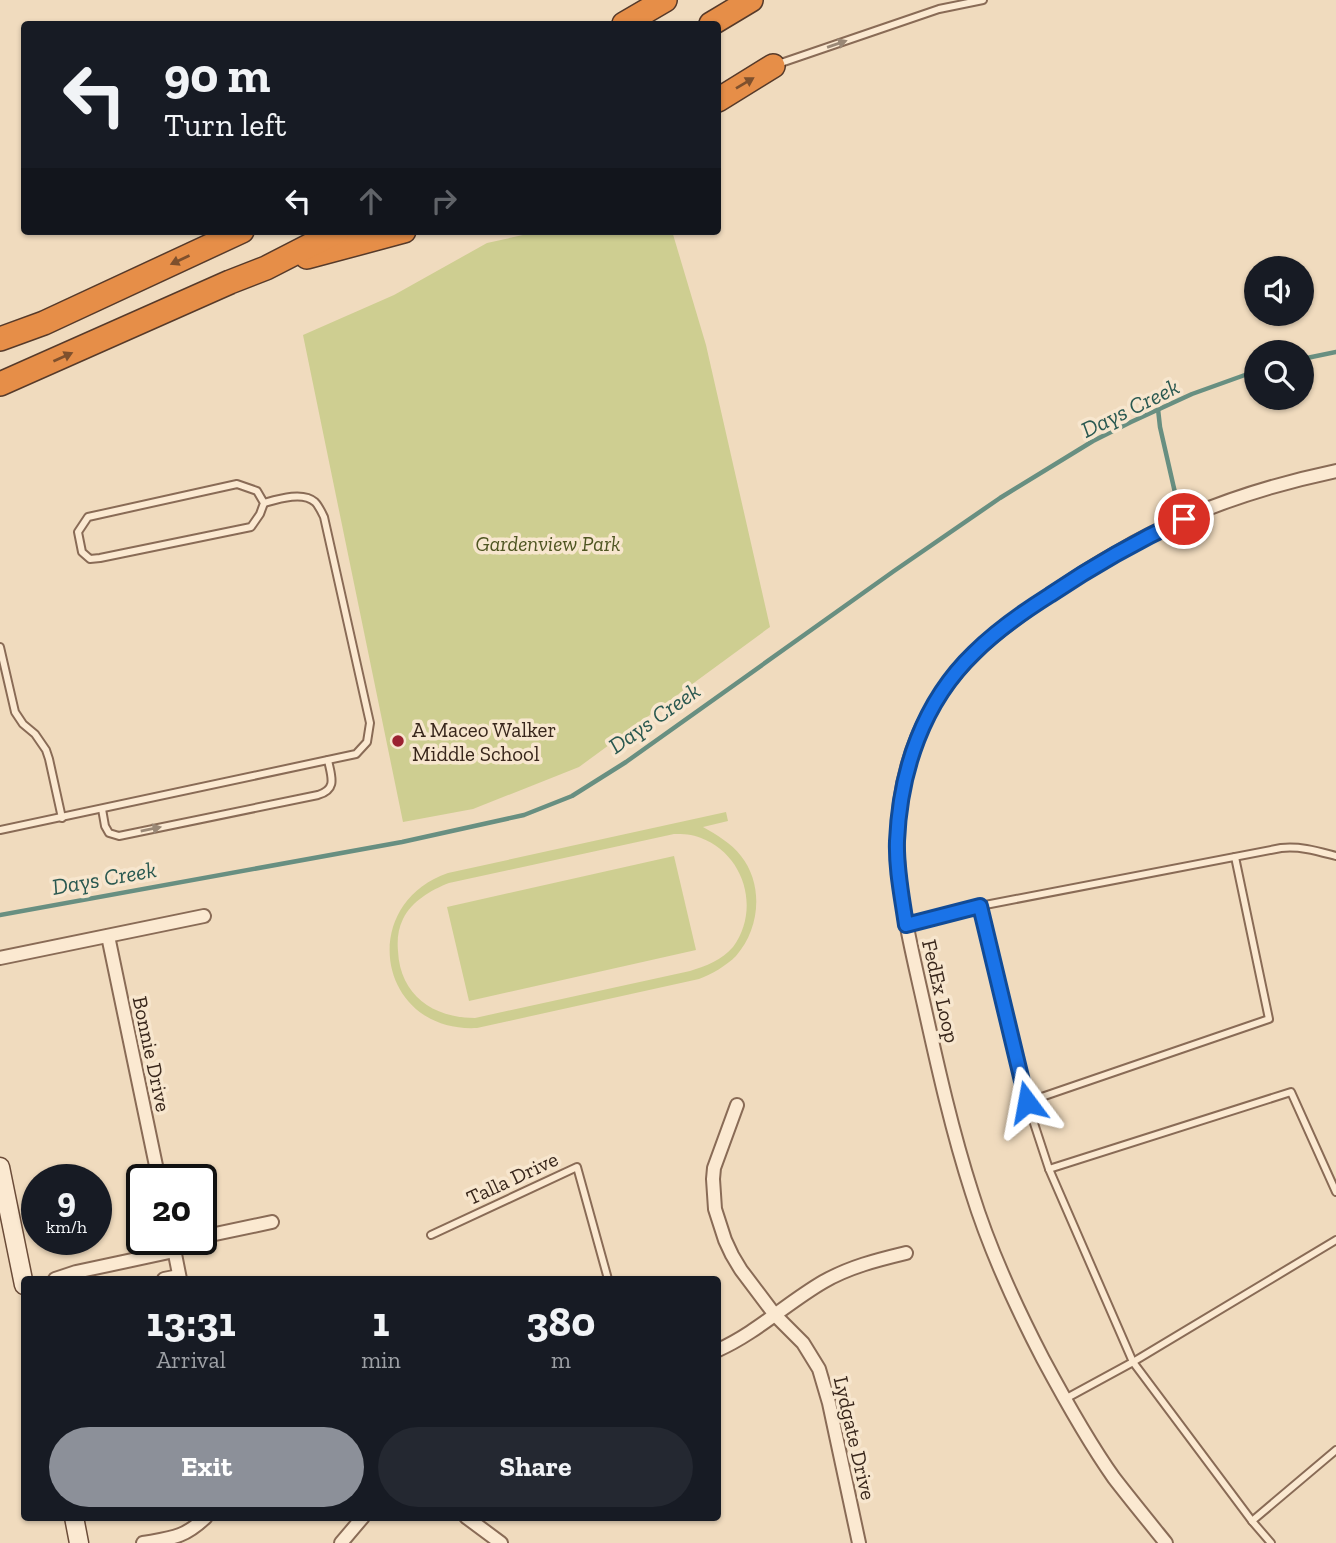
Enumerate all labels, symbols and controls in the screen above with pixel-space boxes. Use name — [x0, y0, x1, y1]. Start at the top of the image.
one-way arrow — [827, 38, 848, 49]
text: 90 m — [164, 46, 271, 105]
icon: left — [49, 49, 140, 140]
one-way arrow — [736, 76, 755, 89]
text: Turn left — [164, 106, 286, 144]
icon: left — [279, 182, 317, 220]
icon: ahead — [352, 182, 390, 220]
icon: right — [425, 182, 463, 220]
one-way arrow — [170, 254, 190, 266]
map controls — [1244, 256, 1314, 410]
button: sound — [1244, 256, 1314, 326]
button: search — [1244, 340, 1314, 410]
one-way arrow — [52, 351, 73, 362]
water label: Days Creek — [1076, 372, 1184, 444]
pin — [1154, 489, 1214, 549]
icon: arrive — [1165, 500, 1203, 538]
park label: Gardenview Park — [476, 531, 620, 556]
water label: Days Creek — [603, 676, 705, 760]
place label: A Maceo Walker Middle School — [412, 717, 556, 766]
marker: A Maceo Walker Middle School — [390, 733, 406, 749]
one-way arrow — [140, 824, 162, 835]
water label: Days Creek — [50, 855, 158, 901]
street label: FedEx Loop — [917, 937, 965, 1045]
street label: Bonnie Drive — [128, 994, 176, 1114]
position arrow — [990, 1065, 1064, 1139]
street label: Talla Drive — [462, 1146, 562, 1210]
speed limit sign: 20 — [126, 1164, 217, 1255]
text: 9 — [57, 1179, 76, 1221]
text: km/h — [46, 1216, 87, 1238]
text: 13:31 — [147, 1296, 236, 1347]
text: 1 — [372, 1296, 389, 1347]
text: 380 — [526, 1296, 595, 1347]
text: Arrival — [156, 1346, 226, 1374]
text: min — [361, 1346, 401, 1374]
text: m — [551, 1346, 571, 1374]
street label: Lydgate Drive — [829, 1374, 881, 1502]
button: Exit — [49, 1427, 364, 1507]
button: Share — [378, 1427, 693, 1507]

